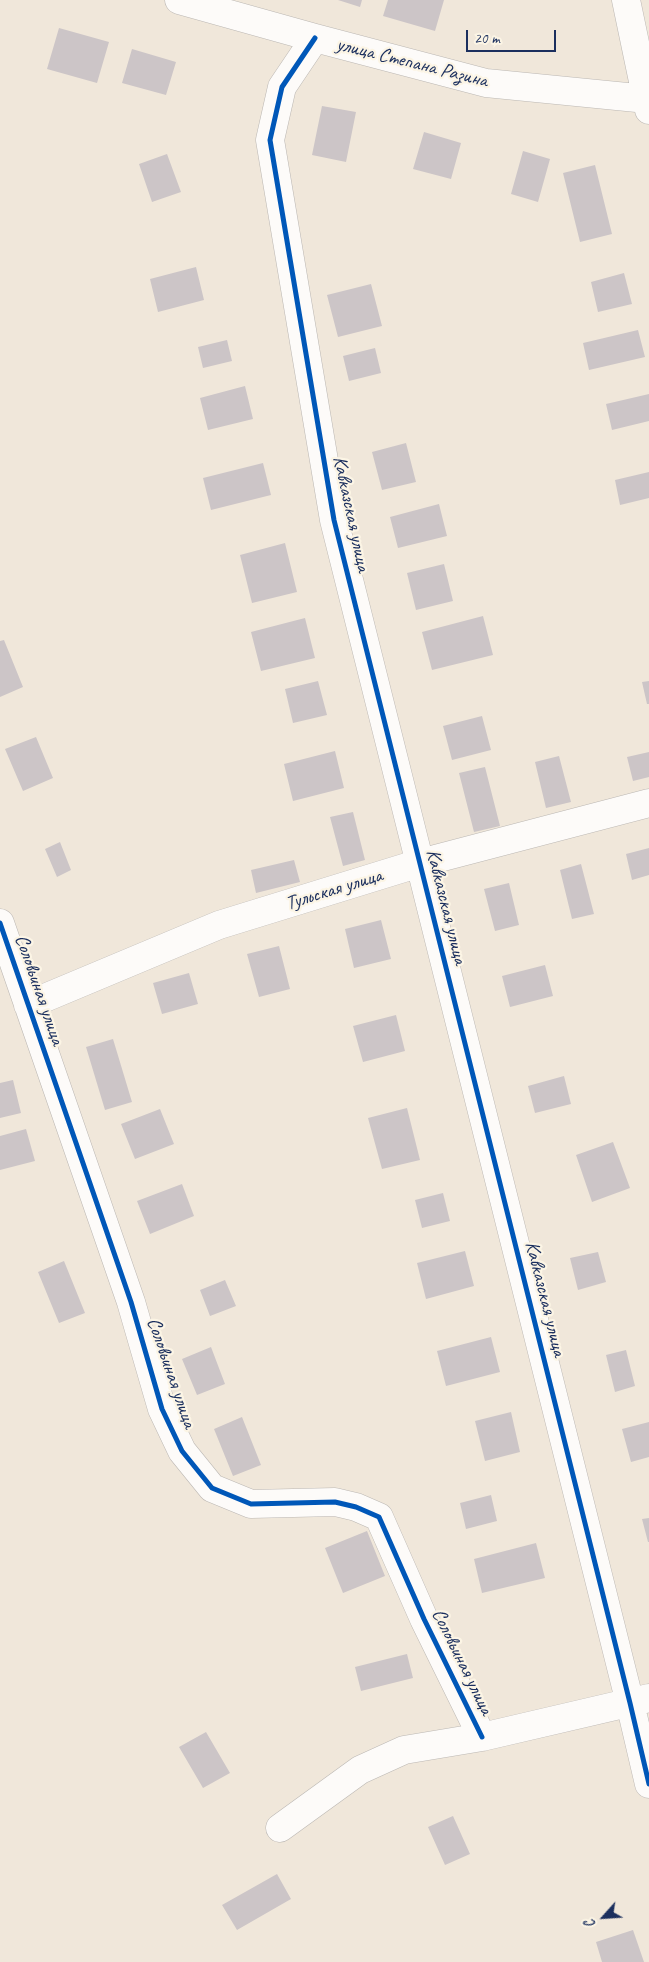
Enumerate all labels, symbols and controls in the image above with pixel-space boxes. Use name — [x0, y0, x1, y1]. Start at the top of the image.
scale bar — [469, 20, 559, 52]
text: 20 m — [474, 29, 500, 48]
street label: улица Степана Разина — [334, 33, 490, 93]
street label: Кавказская улица — [327, 454, 375, 574]
street label: Кавказская улица — [420, 847, 472, 967]
street label: Тульская улица — [283, 864, 385, 916]
street label: Соловьиная улица — [9, 932, 69, 1048]
street label: Кавказская улица — [519, 1239, 571, 1359]
street label: Соловьиная улица — [141, 1315, 201, 1431]
street label: Соловьиная улица — [426, 1605, 498, 1719]
north arrow — [579, 1892, 629, 1942]
text: С — [581, 1917, 599, 1931]

